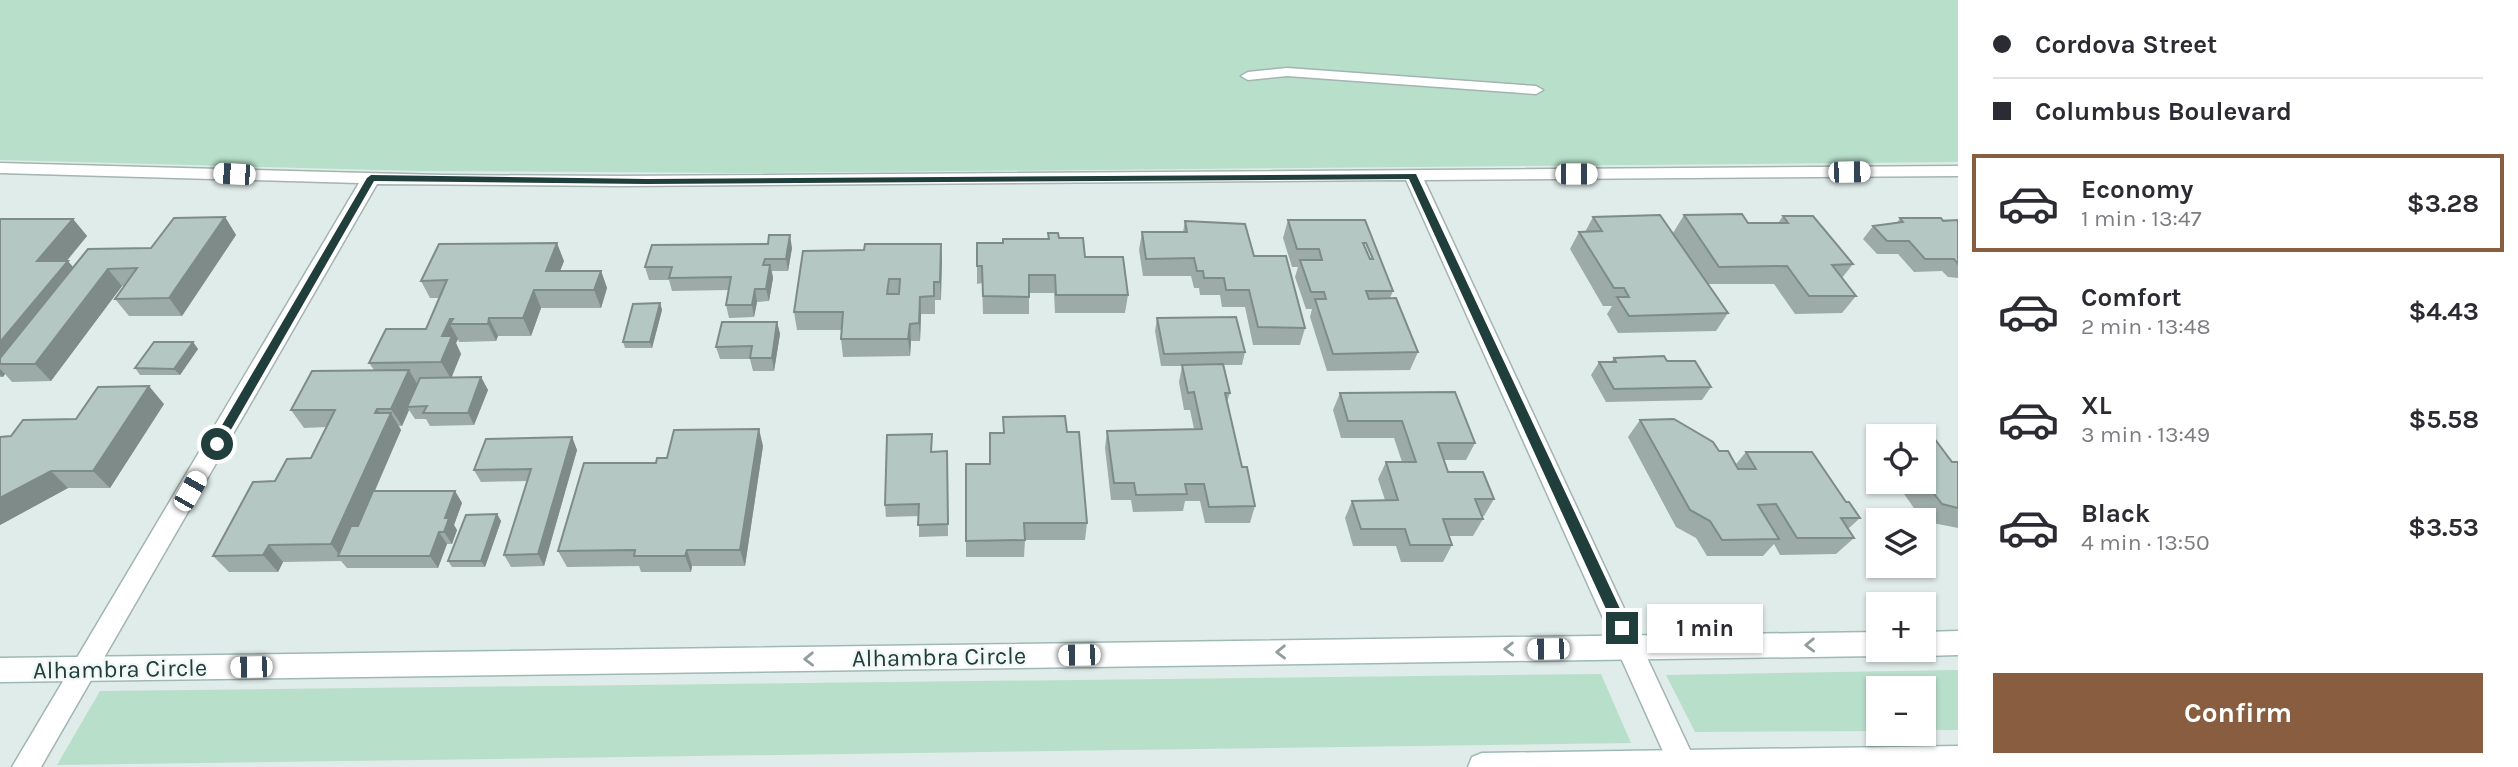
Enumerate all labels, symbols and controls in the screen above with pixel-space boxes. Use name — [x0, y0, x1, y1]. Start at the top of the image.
text: Cordova Street — [2035, 29, 2217, 60]
text: Columbus Boulevard — [2035, 96, 2292, 127]
car — [1828, 161, 1871, 183]
car — [213, 162, 256, 186]
car — [1556, 164, 1598, 185]
icon: car — [1997, 172, 2060, 235]
text: Economy — [2081, 174, 2193, 205]
text: $3.28 — [2407, 188, 2479, 219]
text: 1 min · 13:47 — [2081, 205, 2201, 232]
icon: car — [1997, 280, 2060, 343]
text: Comfort — [2081, 282, 2182, 313]
text: $4.43 — [2408, 296, 2479, 327]
text: 2 min · 13:48 — [2081, 313, 2211, 340]
icon: car — [1997, 388, 2060, 451]
text: XL — [2081, 390, 2112, 421]
text: $5.58 — [2408, 404, 2479, 435]
text: 3 min · 13:49 — [2081, 421, 2210, 448]
map controls — [1866, 424, 1936, 746]
button: locate — [1866, 424, 1936, 494]
route start — [201, 428, 233, 460]
car — [171, 468, 210, 514]
icon: car — [1997, 496, 2060, 559]
text: Black — [2081, 498, 2150, 529]
button: layers — [1866, 508, 1936, 578]
text: $3.53 — [2408, 512, 2479, 543]
text: 4 min · 13:50 — [2081, 529, 2210, 556]
button: + — [1866, 592, 1936, 662]
callout: 1 min — [1646, 604, 1762, 652]
route end — [1606, 612, 1638, 644]
text: 1 min — [1676, 615, 1734, 642]
one-way arrow — [1804, 637, 1814, 653]
car — [1527, 638, 1570, 660]
street label: Alhambra Circle — [852, 641, 1026, 673]
one-way arrow — [1503, 641, 1513, 657]
car — [1058, 644, 1101, 666]
one-way arrow — [1275, 645, 1286, 660]
one-way arrow — [803, 651, 813, 667]
street label: Alhambra Circle — [33, 653, 207, 685]
car — [230, 656, 273, 678]
button: Confirm — [1993, 673, 2483, 753]
button: − — [1866, 676, 1936, 746]

